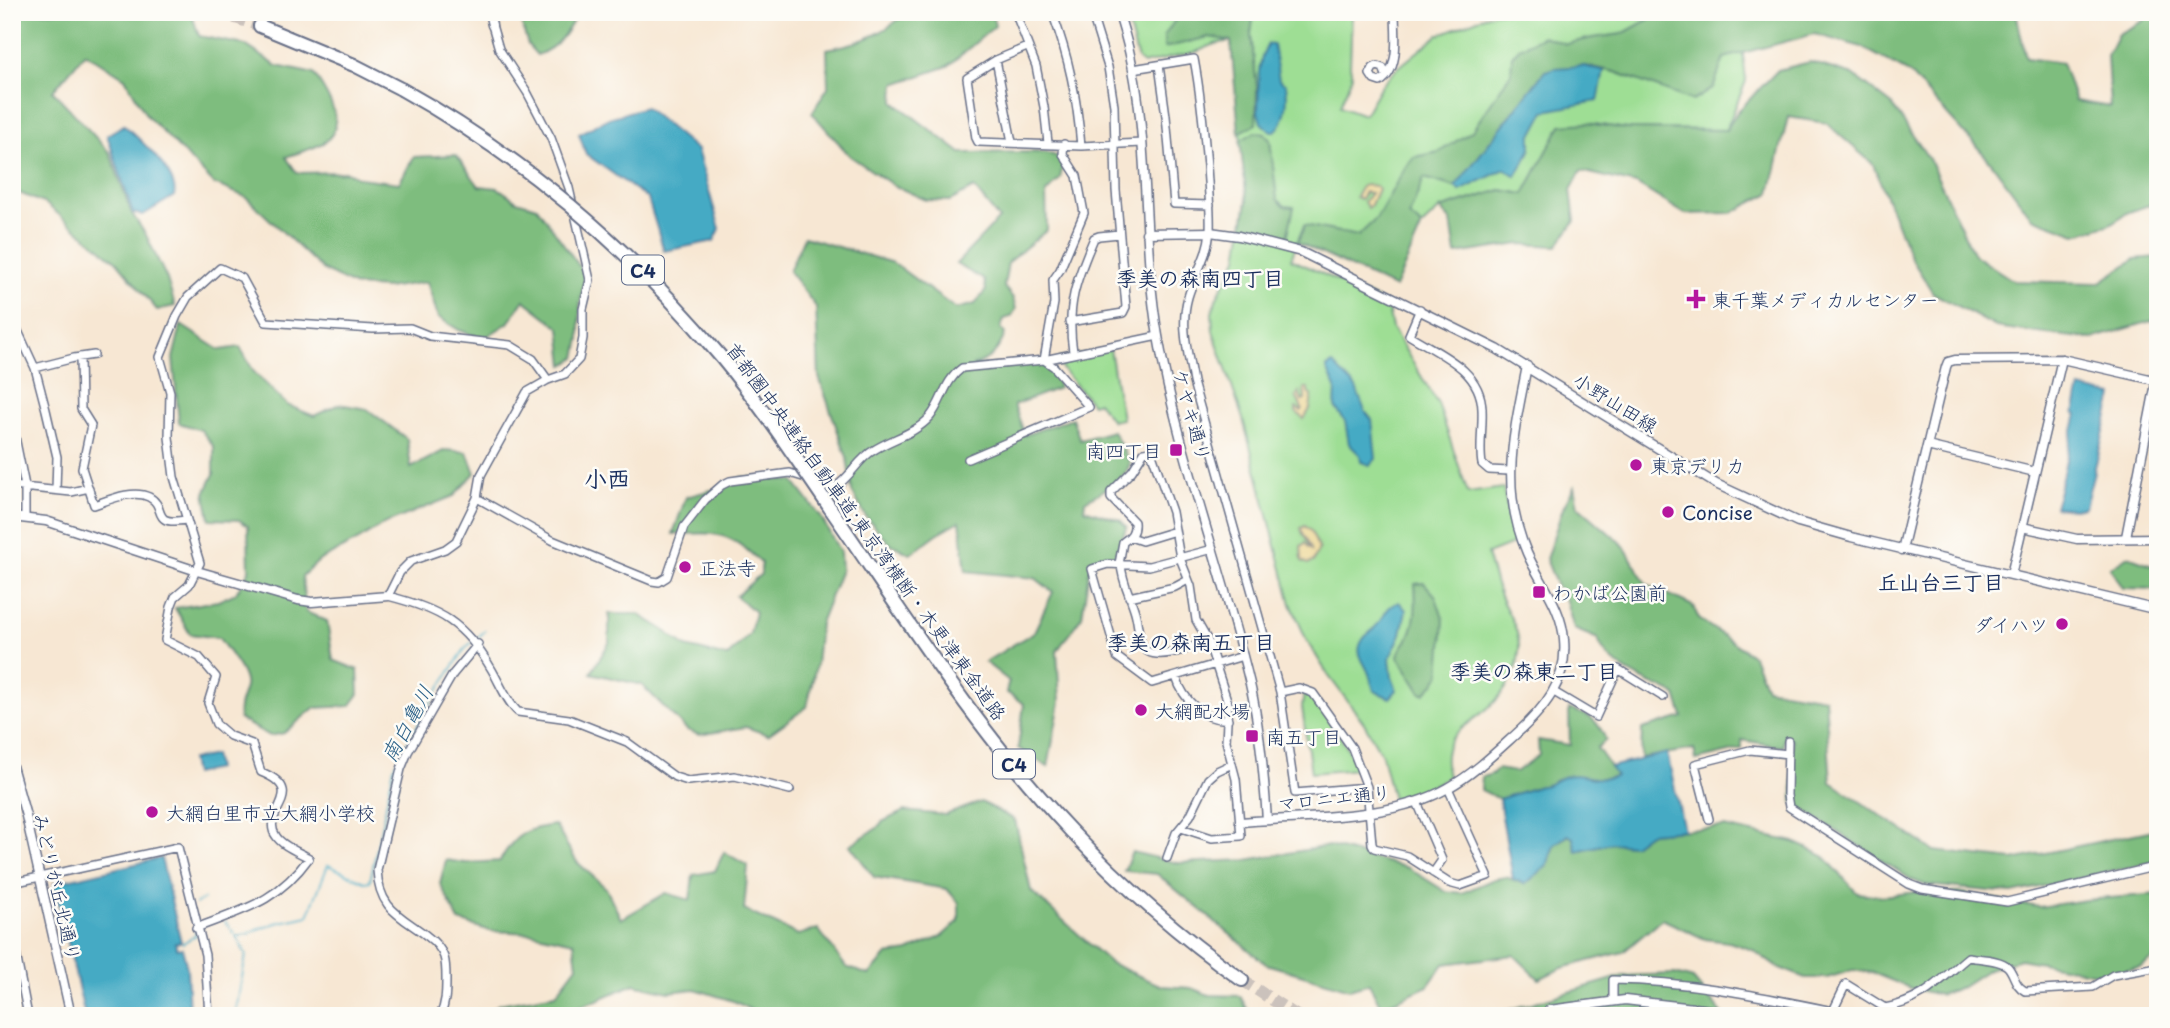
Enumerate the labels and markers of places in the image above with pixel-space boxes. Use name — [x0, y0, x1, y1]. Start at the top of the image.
place label: 東千葉メディカルセンター — [1712, 285, 1938, 313]
marker: 東千葉メディカルセンター — [1686, 289, 1706, 309]
place label: 南四丁目 — [1086, 436, 1162, 464]
marker: 南四丁目 — [1168, 442, 1184, 458]
place label: 東京デリカ — [1650, 451, 1745, 479]
marker: 東京デリカ — [1628, 457, 1644, 473]
place label: Concise — [1682, 498, 1753, 526]
marker: Concise — [1660, 504, 1676, 520]
place label: 正法寺 — [699, 553, 756, 581]
marker: 正法寺 — [677, 559, 693, 575]
place label: わかば公園前 — [1553, 578, 1667, 606]
marker: わかば公園前 — [1531, 584, 1547, 600]
place label: ダイハツ — [1974, 610, 2048, 638]
marker: ダイハツ — [2054, 616, 2070, 632]
place label: 大網配水場 — [1155, 696, 1250, 724]
marker: 大網配水場 — [1133, 702, 1149, 718]
place label: 南五丁目 — [1266, 722, 1342, 750]
marker: 南五丁目 — [1244, 728, 1260, 744]
place label: 大網白里市立大網小学校 — [166, 798, 375, 826]
marker: 大網白里市立大網小学校 — [144, 804, 160, 820]

